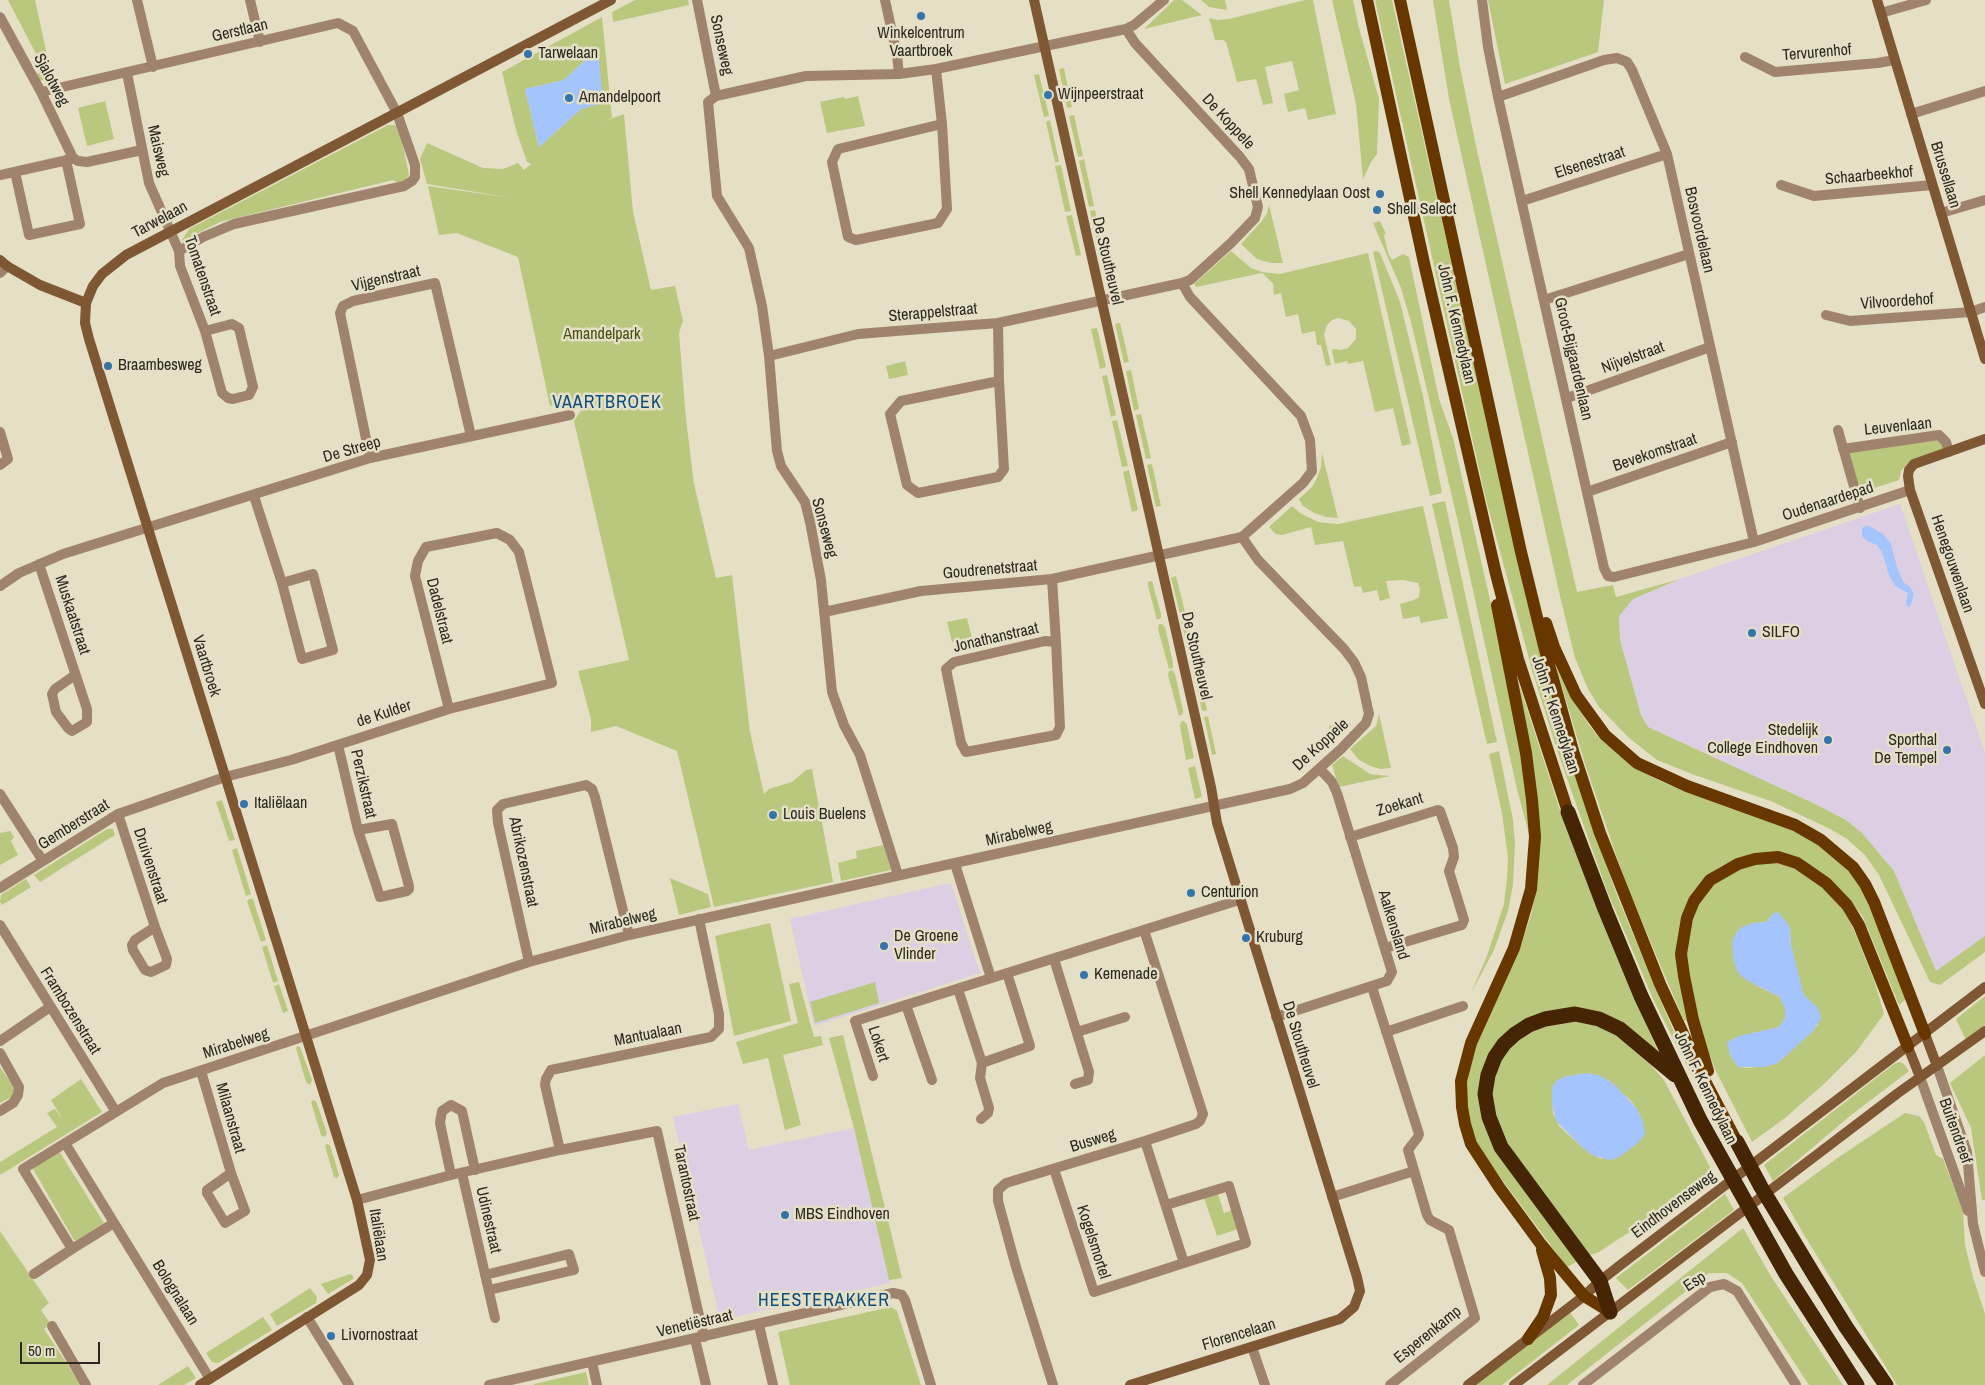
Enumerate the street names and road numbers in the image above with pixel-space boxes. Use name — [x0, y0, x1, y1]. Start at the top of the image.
street label: Sonseweg — [705, 13, 737, 77]
street label: Gerstlaan — [210, 15, 270, 47]
street label: Tervurenhof — [1782, 40, 1852, 66]
street label: Sjalotweg — [29, 50, 73, 110]
street label: De Koppele — [1198, 90, 1258, 154]
street label: Maisweg — [143, 123, 173, 179]
street label: Brussellaan — [1926, 139, 1964, 211]
street label: Elsenestraat — [1552, 143, 1628, 183]
street label: Schaarbeekhof — [1824, 163, 1914, 189]
street label: Bosvoordelaan — [1680, 185, 1718, 275]
street label: Tarwelaan — [129, 197, 191, 243]
street label: De Stoutheuvel — [1088, 215, 1126, 307]
street label: Tomatenstraat — [179, 234, 225, 318]
street label: Vijgenstraat — [350, 262, 422, 296]
street label: John F. Kennedylaan — [1433, 262, 1479, 386]
street label: Vilvoordehof — [1860, 290, 1934, 314]
street label: Groot-Bijgaardenlaan — [1550, 296, 1596, 422]
street label: Sterappelstraat — [888, 300, 978, 326]
street label: Nijvelstraat — [1599, 338, 1667, 378]
street label: Leuvenlaan — [1863, 414, 1933, 440]
street label: Bevekomstraat — [1611, 430, 1699, 476]
street label: De Streep — [321, 433, 383, 467]
street label: Oudenaardepad — [1780, 478, 1876, 526]
street label: Sonseweg — [807, 496, 841, 560]
street label: Henegouwenlaan — [1926, 513, 1978, 615]
street label: Goudrenetstraat — [942, 556, 1038, 584]
street label: Muskaatstraat — [50, 573, 94, 657]
street label: Dadelstraat — [422, 576, 456, 646]
street label: De Stoutheuvel — [1177, 610, 1215, 702]
street label: Jonathanstraat — [952, 619, 1040, 657]
street label: Vaartbroek — [188, 633, 224, 699]
street label: John F. Kennedylaan — [1527, 654, 1583, 776]
street label: de Kulder — [354, 696, 414, 732]
street label: De Koppele — [1289, 715, 1353, 775]
street label: Perzikstraat — [346, 748, 380, 820]
street label: Zoekant — [1375, 789, 1425, 821]
street label: Gemberstraat — [35, 796, 113, 854]
street label: Abrikozenstraat — [504, 815, 542, 909]
street label: Mirabelweg — [984, 817, 1054, 851]
street label: Druivenstraat — [129, 826, 171, 906]
street label: Aalkensland — [1373, 888, 1413, 962]
street label: Mirabelweg — [588, 904, 658, 940]
street label: Frambozenstraat — [36, 964, 104, 1058]
street label: De Stoutheuvel — [1278, 999, 1322, 1091]
street label: Mantualaan — [613, 1019, 683, 1051]
street label: Mirabelweg — [201, 1024, 271, 1064]
street label: Lokert — [863, 1024, 893, 1064]
street label: John F. Kennedylaan — [1670, 1029, 1740, 1147]
street label: Milaanstraat — [211, 1081, 249, 1155]
street label: Buitendreef — [1934, 1096, 1976, 1166]
street label: Busweg — [1068, 1125, 1118, 1157]
street label: Tarantostraat — [669, 1143, 703, 1223]
street label: Eindhovenseweg — [1628, 1167, 1720, 1243]
street label: Udinestraat — [471, 1185, 505, 1255]
street label: Kogelsmortel — [1072, 1203, 1114, 1281]
street label: Italiëlaan — [364, 1207, 392, 1263]
street label: Bolognalaan — [148, 1257, 202, 1329]
street label: Esp — [1680, 1268, 1710, 1296]
street label: Esperenkamp — [1391, 1302, 1465, 1368]
street label: Venetiëstraat — [655, 1306, 735, 1342]
street label: Florencelaan — [1200, 1315, 1278, 1355]

